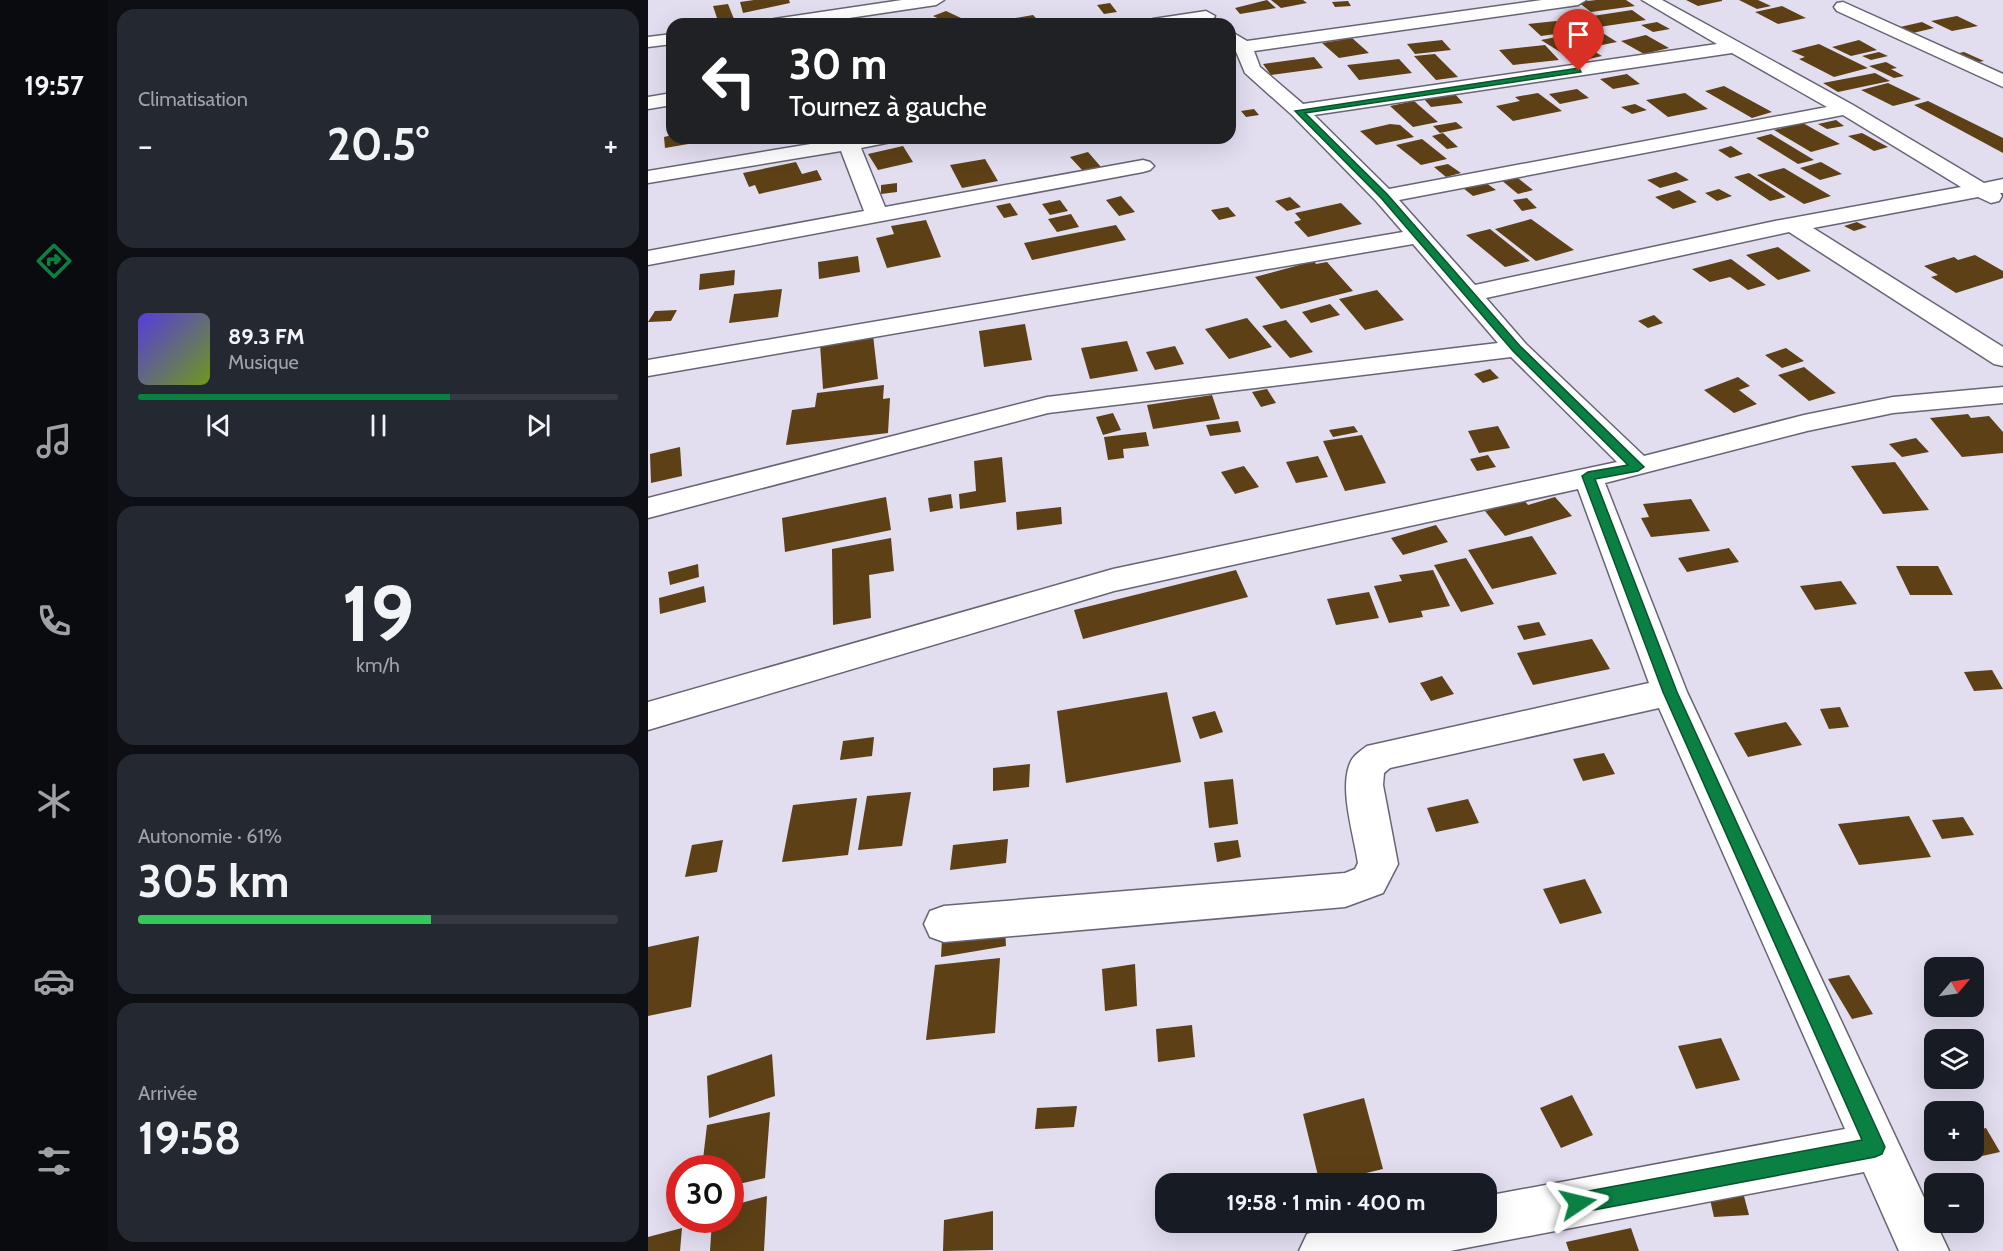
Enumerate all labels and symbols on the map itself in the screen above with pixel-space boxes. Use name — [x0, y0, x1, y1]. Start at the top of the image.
pin — [1553, 9, 1604, 71]
north arrow — [1924, 957, 1984, 1017]
speed limit sign: 30 — [666, 1155, 744, 1233]
position arrow — [1546, 1171, 1610, 1235]

